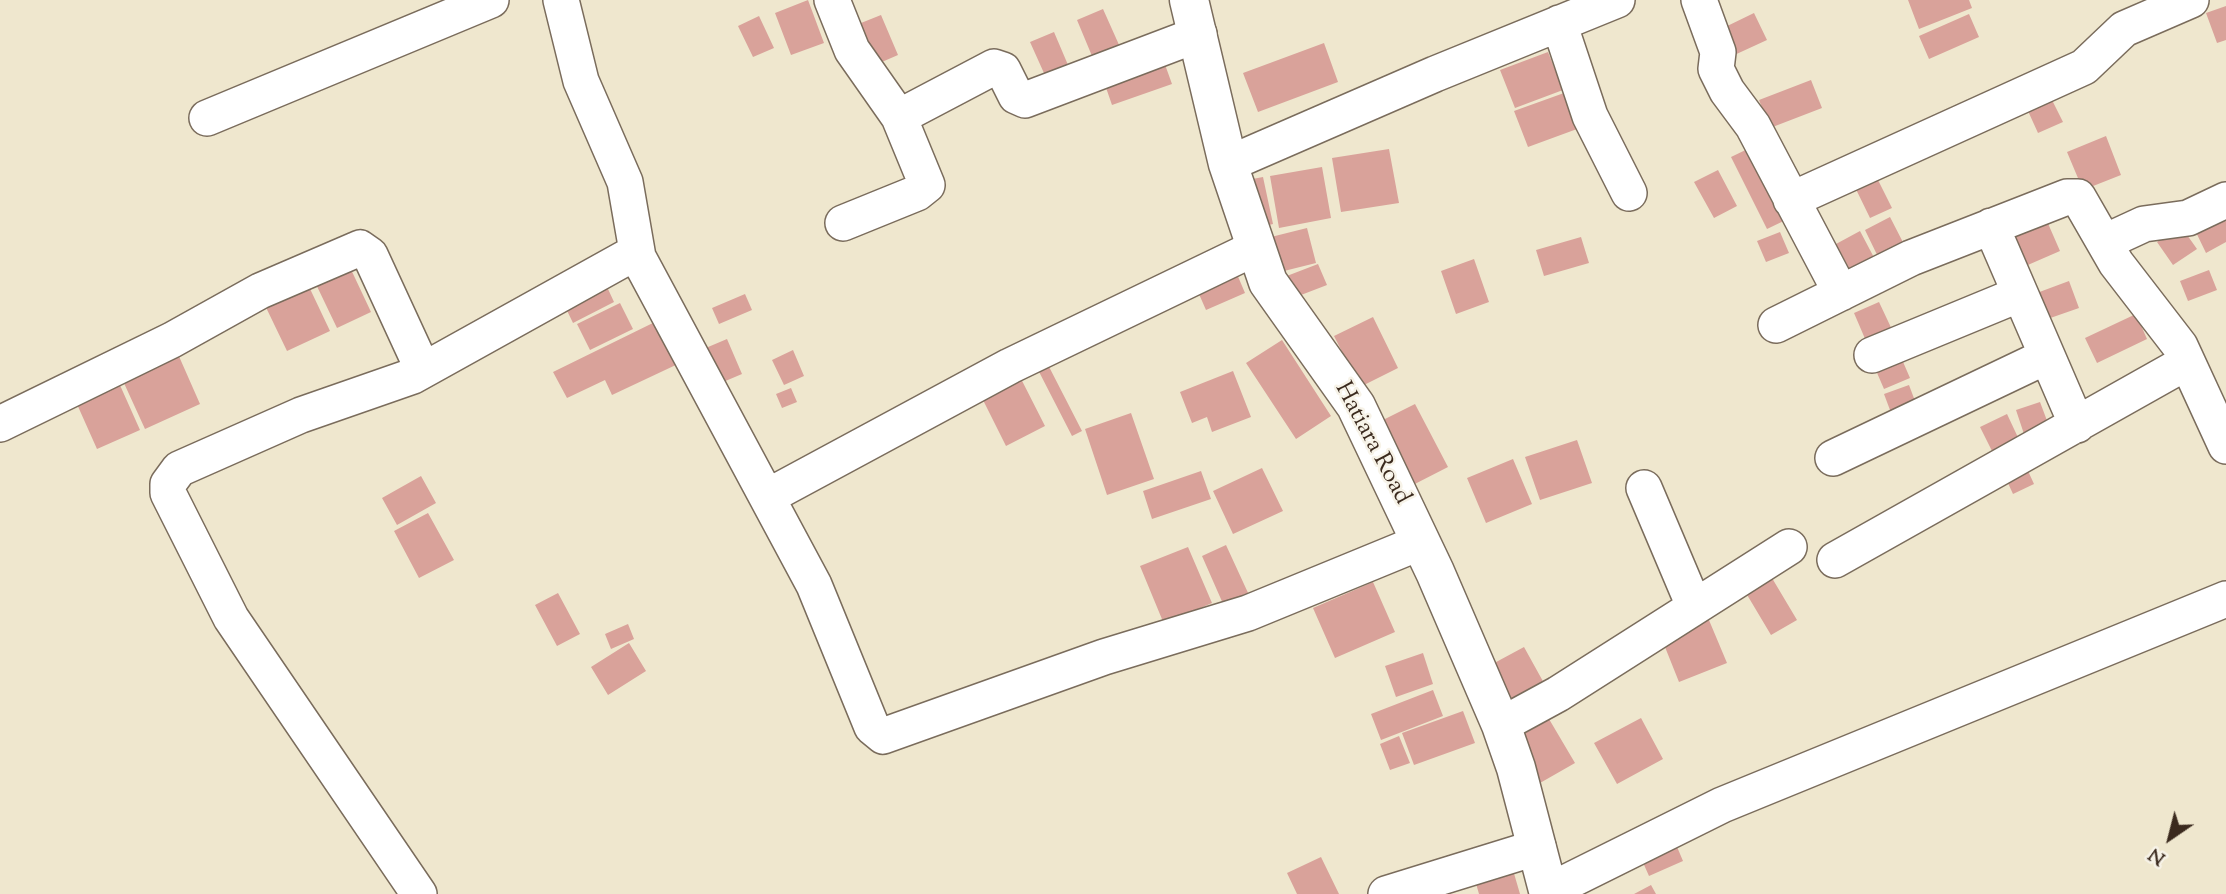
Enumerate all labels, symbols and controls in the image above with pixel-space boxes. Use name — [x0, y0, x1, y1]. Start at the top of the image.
street label: Hatiara Road — [1327, 378, 1415, 510]
north arrow — [2135, 803, 2205, 873]
text: N — [2144, 840, 2172, 871]

